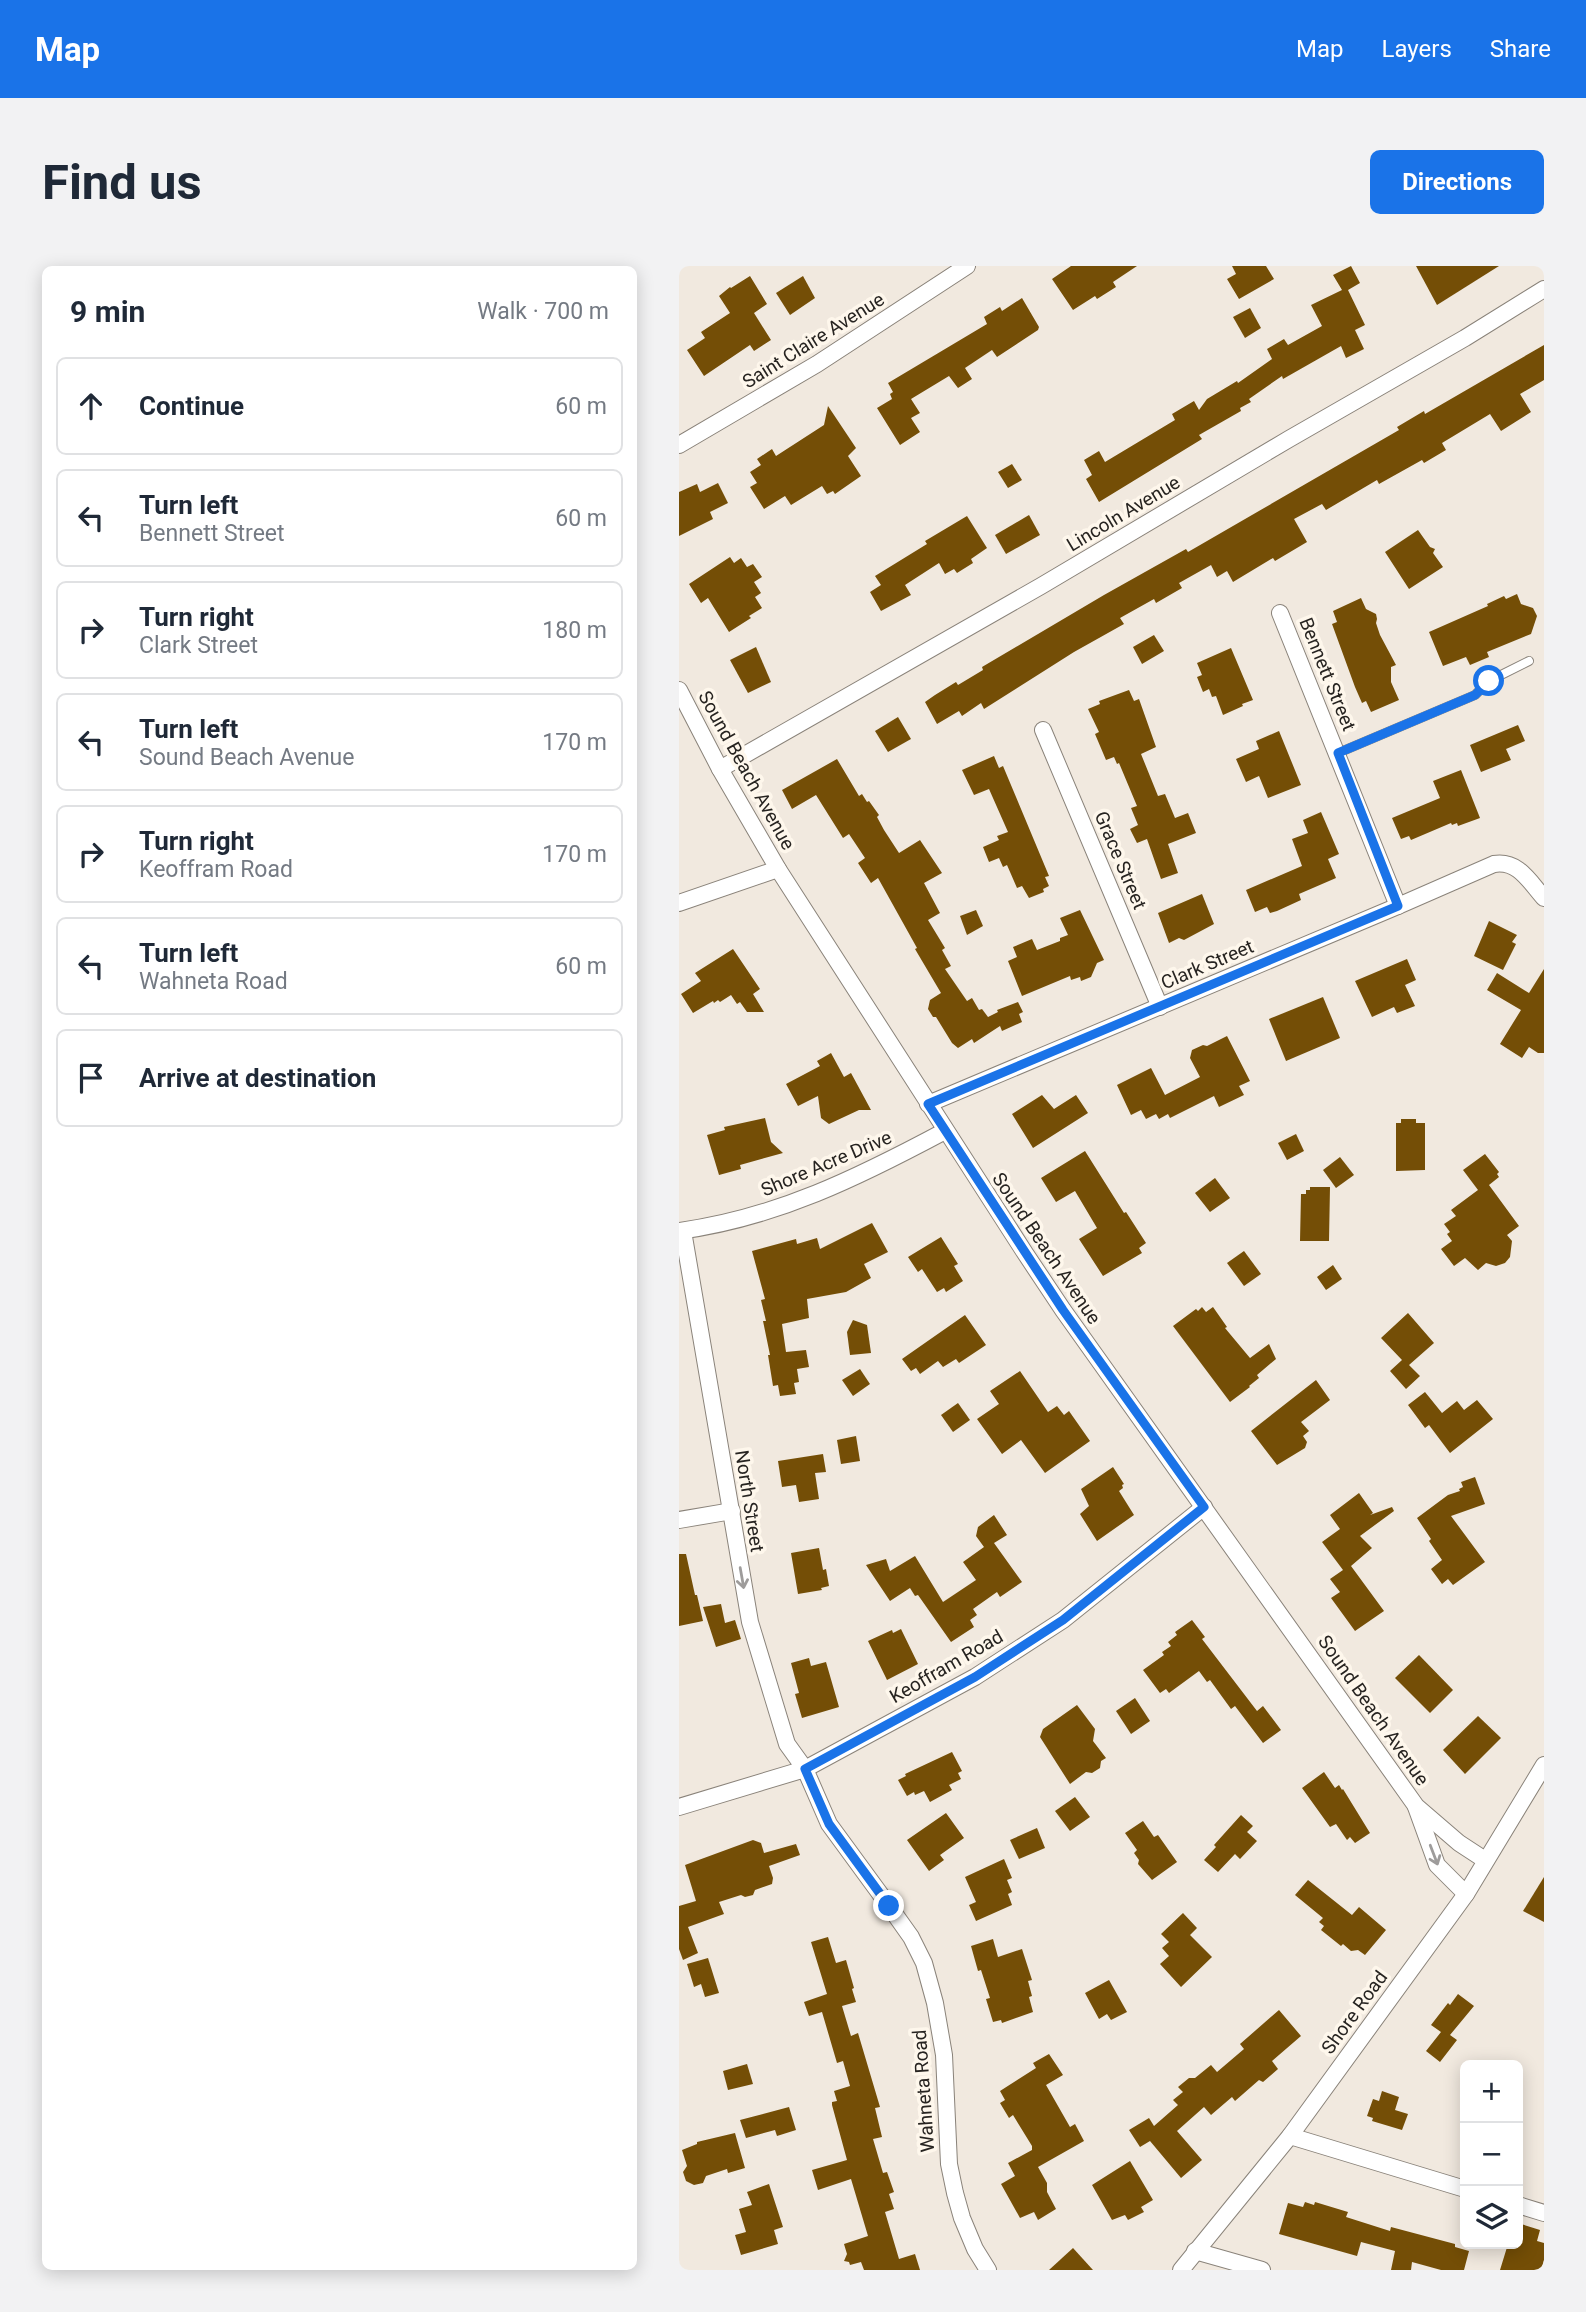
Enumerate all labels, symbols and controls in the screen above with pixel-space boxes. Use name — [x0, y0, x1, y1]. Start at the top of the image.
text: Map — [35, 30, 100, 69]
text: Map — [1296, 35, 1344, 63]
text: Layers — [1382, 35, 1452, 63]
text: Share — [1490, 35, 1551, 63]
button: Directions — [1370, 150, 1544, 214]
text: Find us — [42, 154, 202, 211]
street label: Saint Claire Avenue — [738, 288, 888, 393]
text: 9 min — [70, 294, 145, 329]
text: Walk · 700 m — [477, 298, 609, 325]
icon: ahead — [72, 387, 110, 425]
text: Continue — [139, 391, 244, 421]
text: 60 m — [555, 393, 607, 420]
street label: Lincoln Avenue — [1062, 471, 1184, 556]
text: Turn left — [139, 490, 238, 520]
icon: left — [72, 499, 110, 537]
text: 60 m — [555, 505, 607, 532]
text: Bennett Street — [139, 520, 285, 547]
text: Turn right — [139, 602, 254, 632]
icon: right — [72, 611, 110, 649]
street label: Bennett Street — [1294, 614, 1361, 734]
text: 180 m — [542, 617, 607, 644]
text: Clark Street — [139, 632, 258, 659]
route start — [1473, 665, 1504, 696]
street label: Sound Beach Avenue — [693, 687, 800, 854]
text: Turn left — [139, 714, 238, 744]
icon: left — [72, 723, 110, 761]
text: 170 m — [542, 729, 607, 756]
text: Sound Beach Avenue — [139, 744, 355, 771]
street label: Grace Street — [1090, 808, 1151, 913]
text: Turn right — [139, 826, 254, 856]
icon: right — [72, 835, 110, 873]
text: 170 m — [542, 841, 607, 868]
text: Keoffram Road — [139, 856, 293, 883]
street label: Clark Street — [1157, 935, 1257, 994]
text: Turn left — [139, 938, 238, 968]
icon: left — [72, 947, 110, 985]
text: 60 m — [555, 953, 607, 980]
text: Wahneta Road — [139, 968, 288, 995]
icon: arrive — [72, 1059, 110, 1097]
text: Arrive at destination — [139, 1063, 376, 1093]
street label: Shore Acre Drive — [757, 1126, 895, 1201]
street label: Sound Beach Avenue — [987, 1168, 1106, 1329]
street label: North Street — [730, 1449, 769, 1554]
one-way arrow — [735, 1566, 749, 1589]
street label: Keoffram Road — [885, 1625, 1007, 1708]
street label: Sound Beach Avenue — [1313, 1631, 1434, 1790]
one-way arrow — [1428, 1843, 1441, 1865]
route end — [873, 1890, 904, 1921]
street label: Shore Road — [1317, 1966, 1392, 2058]
street label: Wahneta Road — [908, 2029, 939, 2153]
map controls — [1460, 2060, 1523, 2249]
button: + — [1460, 2060, 1523, 2123]
button: − — [1460, 2123, 1523, 2186]
button: layers — [1460, 2186, 1523, 2249]

